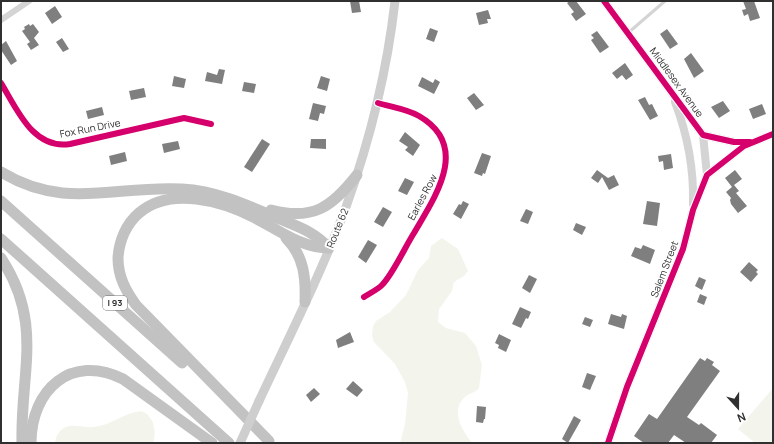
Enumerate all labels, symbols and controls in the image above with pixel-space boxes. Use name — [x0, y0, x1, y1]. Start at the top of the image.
street label: Middlesex Avenue — [647, 44, 707, 120]
street label: Fox Run Drive — [58, 115, 122, 141]
street label: Earles Row — [404, 171, 440, 222]
street label: Route 62 — [323, 206, 351, 250]
street label: Salem Street — [647, 239, 681, 299]
road number: I 93 — [103, 296, 127, 310]
north arrow — [718, 388, 758, 428]
text: N — [735, 409, 748, 426]

